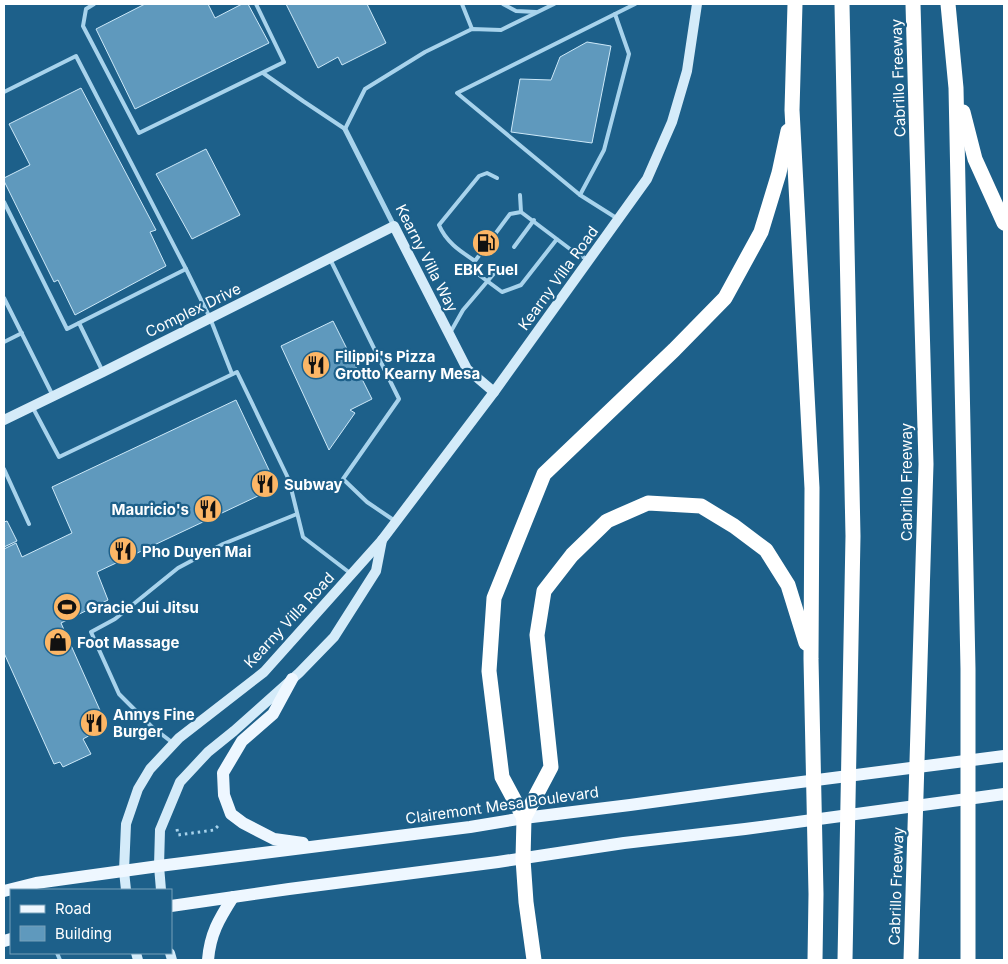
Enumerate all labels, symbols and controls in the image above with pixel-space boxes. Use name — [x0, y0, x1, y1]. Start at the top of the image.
street label: Cabrillo Freeway — [886, 18, 910, 138]
street label: Kearny Villa Way — [392, 201, 463, 316]
street label: Kearny Villa Road — [514, 222, 602, 334]
fuel station icon: EBK Fuel — [471, 228, 501, 258]
place label: EBK Fuel — [454, 260, 518, 279]
street label: Complex Drive — [142, 279, 244, 341]
place label: Filippi's Pizza Grotto Kearny Mesa — [335, 347, 480, 383]
restaurant icon: Filippi's Pizza Grotto Kearny Mesa — [301, 350, 331, 380]
street label: Cabrillo Freeway — [897, 422, 916, 541]
restaurant icon: Subway — [250, 469, 280, 499]
place label: Subway — [284, 475, 343, 494]
restaurant icon: Mauricio's — [193, 494, 223, 524]
place label: Mauricio's — [112, 500, 189, 519]
restaurant icon: Pho Duyen Mai — [108, 536, 138, 566]
place label: Pho Duyen Mai — [142, 542, 251, 561]
street label: Kearny Villa Road — [240, 568, 338, 672]
sports icon: Gracie Jui Jitsu — [52, 592, 82, 622]
place label: Gracie Jui Jitsu — [86, 598, 199, 617]
shop icon: Foot Massage — [43, 627, 73, 657]
place label: Foot Massage — [77, 633, 179, 652]
place label: Annys Fine Burger — [113, 705, 195, 741]
restaurant icon: Annys Fine Burger — [79, 708, 109, 738]
street label: Clairemont Mesa Boulevard — [404, 782, 600, 828]
street label: Cabrillo Freeway — [884, 826, 908, 946]
legend — [10, 889, 172, 954]
text: Road — [55, 899, 91, 918]
text: Building — [55, 924, 112, 943]

